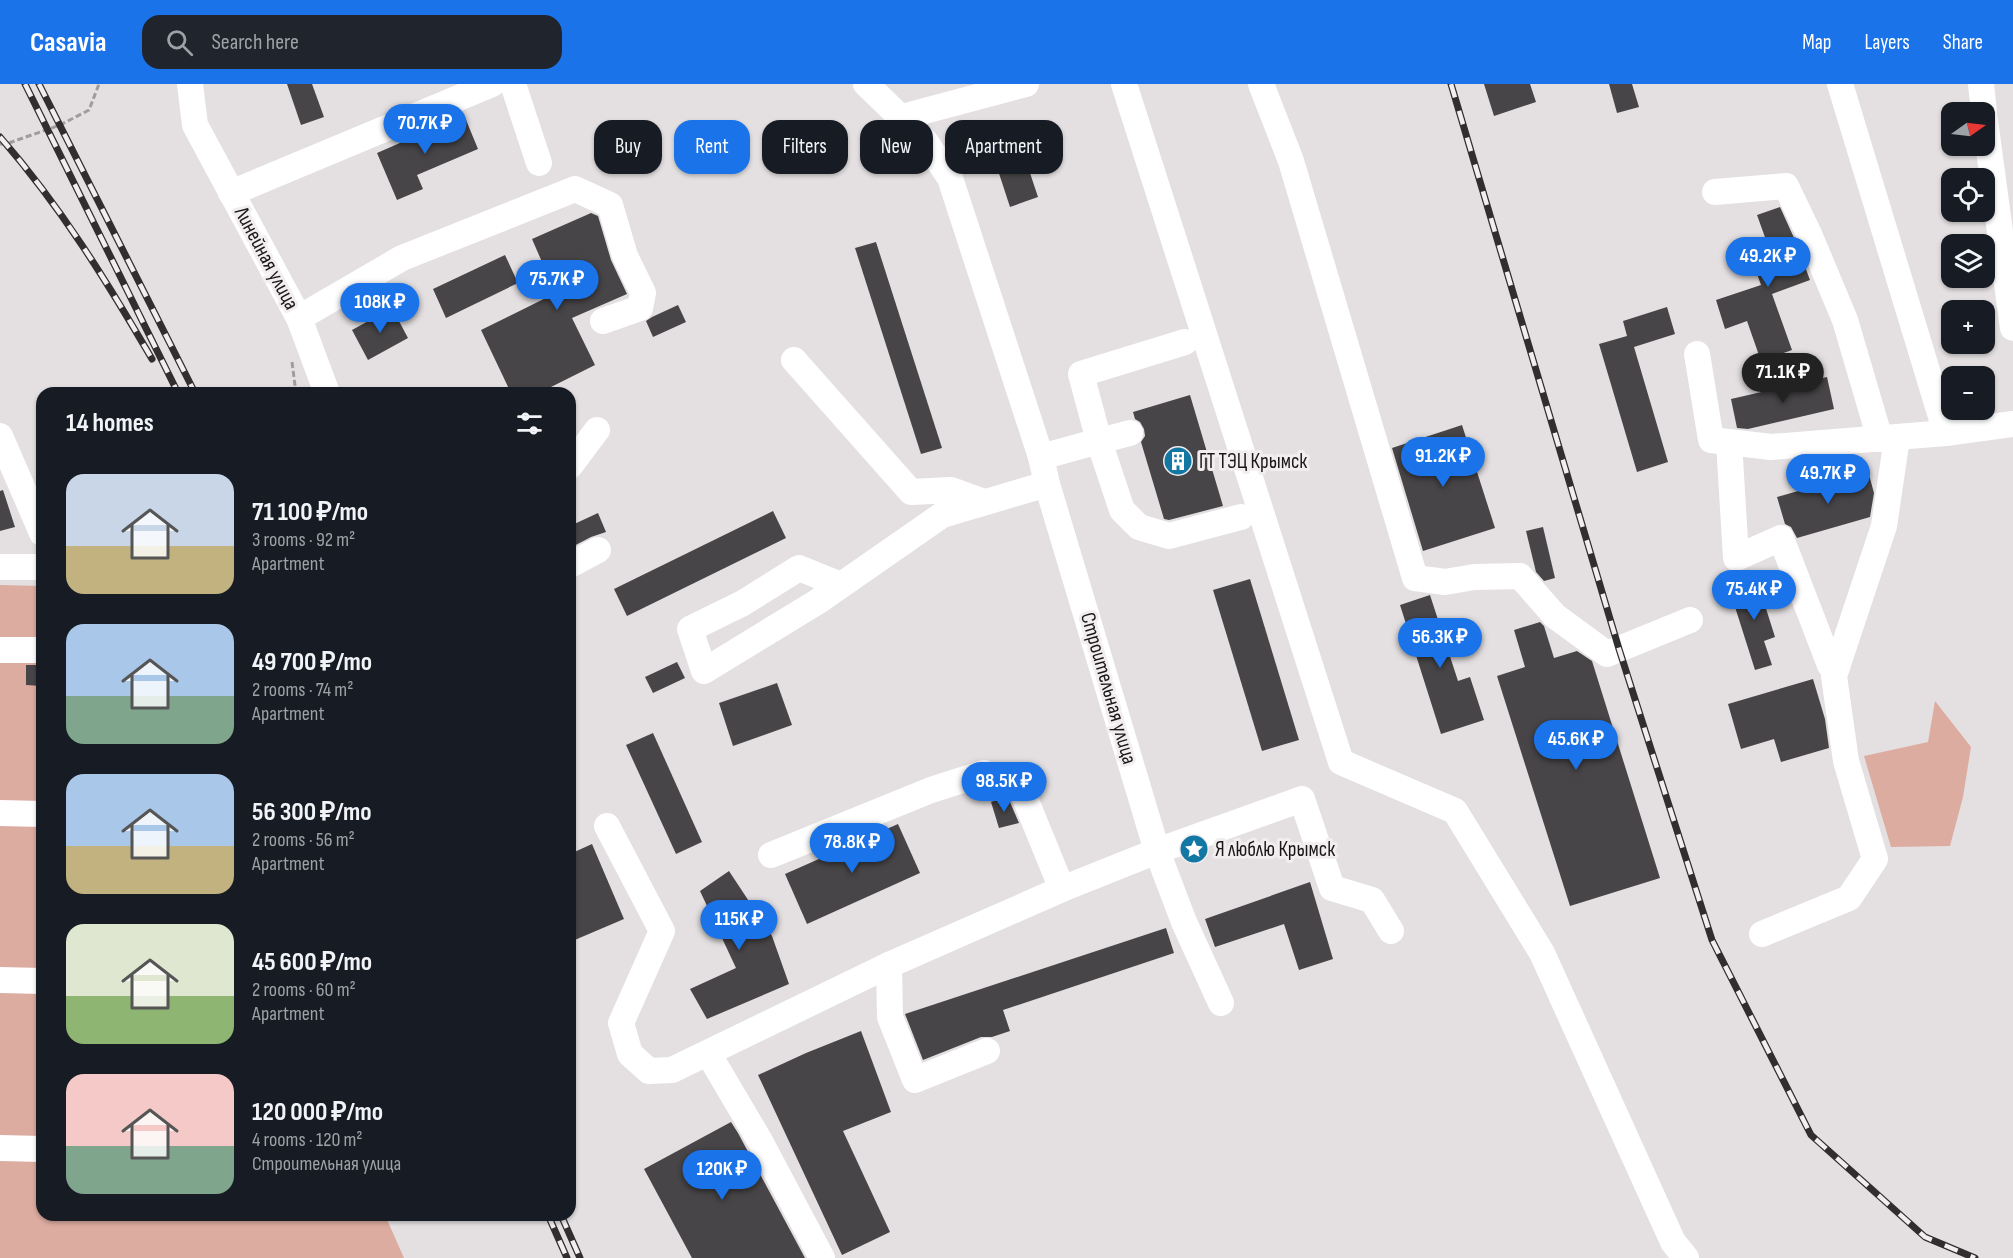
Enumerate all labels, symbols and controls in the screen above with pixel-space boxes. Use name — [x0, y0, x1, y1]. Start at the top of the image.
search box — [142, 15, 562, 69]
text: Casavia — [30, 26, 106, 59]
icon: search — [163, 26, 196, 59]
text: Search here — [211, 29, 299, 56]
text: Map — [1802, 30, 1831, 55]
text: Layers — [1864, 30, 1910, 55]
text: Share — [1943, 30, 1983, 55]
north arrow — [1941, 102, 1995, 156]
map controls — [1941, 102, 1995, 420]
pin: 70.7K ₽ — [370, 104, 480, 155]
text: 70.7K ₽ — [397, 111, 453, 135]
chip: Buy — [594, 120, 662, 174]
chip: Rent — [674, 120, 750, 174]
chip: Filters — [762, 120, 848, 174]
chip: New — [860, 120, 933, 174]
chip: Apartment — [945, 120, 1063, 174]
button: locate — [1941, 168, 1995, 222]
street label: Линейная улица — [229, 202, 304, 314]
button: layers — [1941, 234, 1995, 288]
pin: 49.2K ₽ — [1713, 237, 1823, 288]
text: 49.2K ₽ — [1740, 244, 1796, 268]
pin: 75.7K ₽ — [502, 260, 612, 311]
text: 75.7K ₽ — [530, 267, 584, 291]
pin: 108K ₽ — [331, 283, 429, 334]
text: 108K ₽ — [354, 290, 406, 314]
button: + — [1941, 300, 1995, 354]
pin: 71.1K ₽ — [1728, 353, 1838, 404]
text: 71.1K ₽ — [1756, 360, 1810, 384]
button: − — [1941, 366, 1995, 420]
icon: filters — [513, 407, 546, 440]
text: 14 homes — [66, 408, 154, 439]
pin: 91.2K ₽ — [1388, 437, 1498, 488]
text: 91.2K ₽ — [1415, 444, 1471, 468]
building icon: ГТ ТЭЦ Крымск — [1162, 445, 1194, 477]
place label: ГТ ТЭЦ Крымск — [1199, 449, 1307, 474]
pin: 49.7K ₽ — [1773, 454, 1883, 505]
text: 49.7K ₽ — [1800, 461, 1856, 485]
text: 71 100 ₽/mo — [252, 497, 368, 528]
icon: home — [114, 498, 186, 570]
text: 3 rooms · 92 m² — [252, 528, 355, 552]
text: Apartment — [252, 552, 325, 576]
pin: 75.4K ₽ — [1699, 570, 1809, 621]
text: 75.4K ₽ — [1726, 577, 1782, 601]
street label: Строительная улица — [1075, 609, 1142, 767]
pin: 56.3K ₽ — [1385, 618, 1495, 669]
text: 56.3K ₽ — [1412, 625, 1468, 649]
text: 49 700 ₽/mo — [252, 647, 372, 678]
icon: home — [114, 648, 186, 720]
text: 2 rooms · 74 m² — [252, 678, 353, 702]
text: Apartment — [252, 702, 325, 726]
pin: 45.6K ₽ — [1521, 720, 1631, 771]
text: 45.6K ₽ — [1548, 727, 1604, 751]
pin: 98.5K ₽ — [949, 762, 1059, 813]
text: 98.5K ₽ — [976, 769, 1032, 793]
text: 56 300 ₽/mo — [252, 797, 372, 828]
icon: home — [114, 798, 186, 870]
pin: 78.8K ₽ — [797, 823, 907, 874]
text: 2 rooms · 56 m² — [252, 828, 355, 852]
text: 78.8K ₽ — [824, 830, 880, 854]
place icon: Я люблю Крымск — [1178, 833, 1210, 865]
place label: Я люблю Крымск — [1215, 837, 1335, 862]
text: Apartment — [252, 852, 325, 876]
pin: 115K ₽ — [690, 900, 788, 951]
text: 115K ₽ — [714, 907, 764, 931]
text: 45 600 ₽/mo — [252, 947, 372, 978]
icon: home — [114, 948, 186, 1020]
text: 2 rooms · 60 m² — [252, 978, 356, 1002]
text: Apartment — [252, 1002, 325, 1026]
text: 120 000 ₽/mo — [252, 1097, 383, 1128]
icon: home — [114, 1098, 186, 1170]
text: 4 rooms · 120 m² — [252, 1128, 363, 1152]
pin: 120K ₽ — [673, 1150, 771, 1201]
text: Строительная улица — [252, 1152, 401, 1176]
text: 120K ₽ — [697, 1157, 747, 1181]

